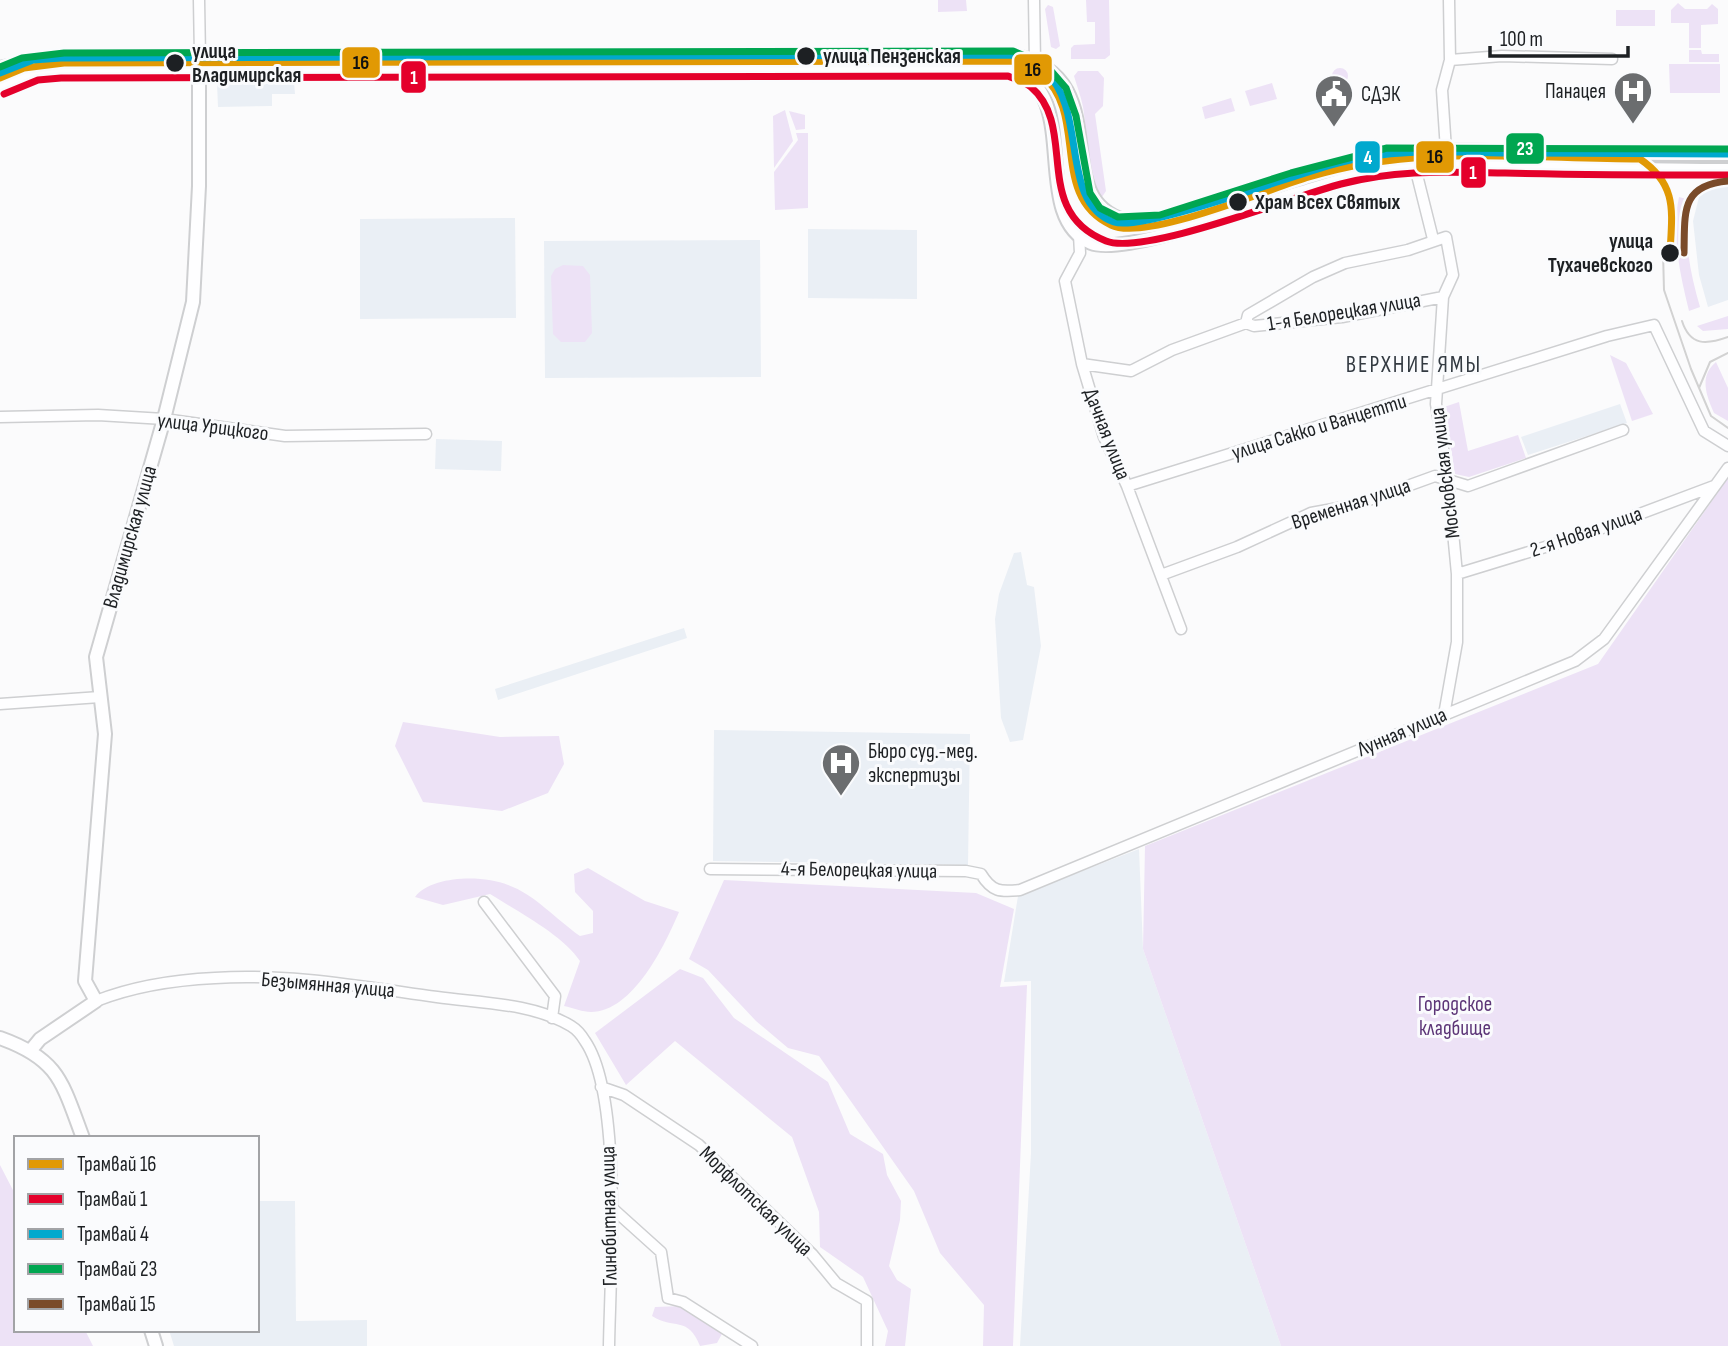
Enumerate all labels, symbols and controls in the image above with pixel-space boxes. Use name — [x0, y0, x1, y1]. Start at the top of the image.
scale bar — [1490, 14, 1628, 58]
text: 100 m — [1500, 27, 1543, 52]
place label: улица Владимирская — [192, 39, 301, 88]
place label: улица Пензенская — [823, 44, 961, 69]
marker: улица Пензенская — [795, 45, 817, 67]
line badge: 16 — [341, 46, 381, 79]
marker: улица Владимирская — [164, 52, 186, 74]
text: 16 — [353, 52, 369, 75]
line badge: 16 — [1013, 53, 1053, 86]
text: 16 — [1025, 59, 1041, 82]
line badge: 1 — [400, 60, 427, 94]
text: 1 — [410, 67, 418, 90]
hospital icon: Панацея — [1612, 70, 1654, 125]
public building icon: СДЭК — [1313, 73, 1355, 128]
place label: Панацея — [1545, 79, 1606, 104]
place label: СДЭК — [1361, 82, 1401, 107]
line badge: 23 — [1505, 132, 1545, 165]
text: 23 — [1517, 138, 1533, 161]
line badge: 4 — [1354, 140, 1381, 174]
line badge: 16 — [1415, 140, 1455, 174]
text: 16 — [1427, 146, 1443, 169]
text: 4 — [1364, 147, 1373, 170]
line badge: 1 — [1460, 156, 1487, 189]
text: 1 — [1469, 162, 1477, 185]
place label: Храм Всех Святых — [1254, 190, 1401, 215]
marker: Храм Всех Святых — [1227, 191, 1249, 213]
place label: улица Тухачевского — [1548, 229, 1653, 278]
marker: улица Тухачевского — [1659, 242, 1681, 264]
street label: 1-я Белорецкая улица — [1266, 288, 1422, 336]
district label: ВЕРХНИЕ ЯМЫ — [1346, 351, 1482, 379]
street label: Дачная улица — [1078, 385, 1136, 483]
street label: улица Сакко и Ванцетти — [1229, 389, 1409, 465]
street label: Московская улица — [1425, 406, 1465, 540]
street label: улица Урицкого — [156, 408, 270, 446]
street label: Владимирская улица — [98, 463, 162, 611]
street label: Временная улица — [1288, 473, 1414, 535]
street label: 2-я Новая улица — [1527, 501, 1645, 563]
street label: Лунная улица — [1353, 702, 1451, 762]
place label: Бюро суд.-мед. экспертизы — [868, 739, 978, 788]
hospital icon: Бюро суд.-мед. экспертизы — [820, 742, 862, 797]
street label: 4-я Белорецкая улица — [781, 856, 937, 884]
street label: Безымянная улица — [260, 967, 396, 1003]
park label: Городское кладбище — [1418, 992, 1492, 1041]
legend — [14, 1136, 259, 1332]
street label: Морфлотская улица — [694, 1141, 818, 1261]
street label: Глинобитная улица — [595, 1146, 623, 1286]
text: Трамвай 16 — [77, 1152, 156, 1177]
text: Трамвай 1 — [77, 1187, 148, 1212]
text: Трамвай 4 — [77, 1222, 149, 1247]
text: Трамвай 23 — [77, 1257, 157, 1282]
text: Трамвай 15 — [77, 1292, 156, 1317]

